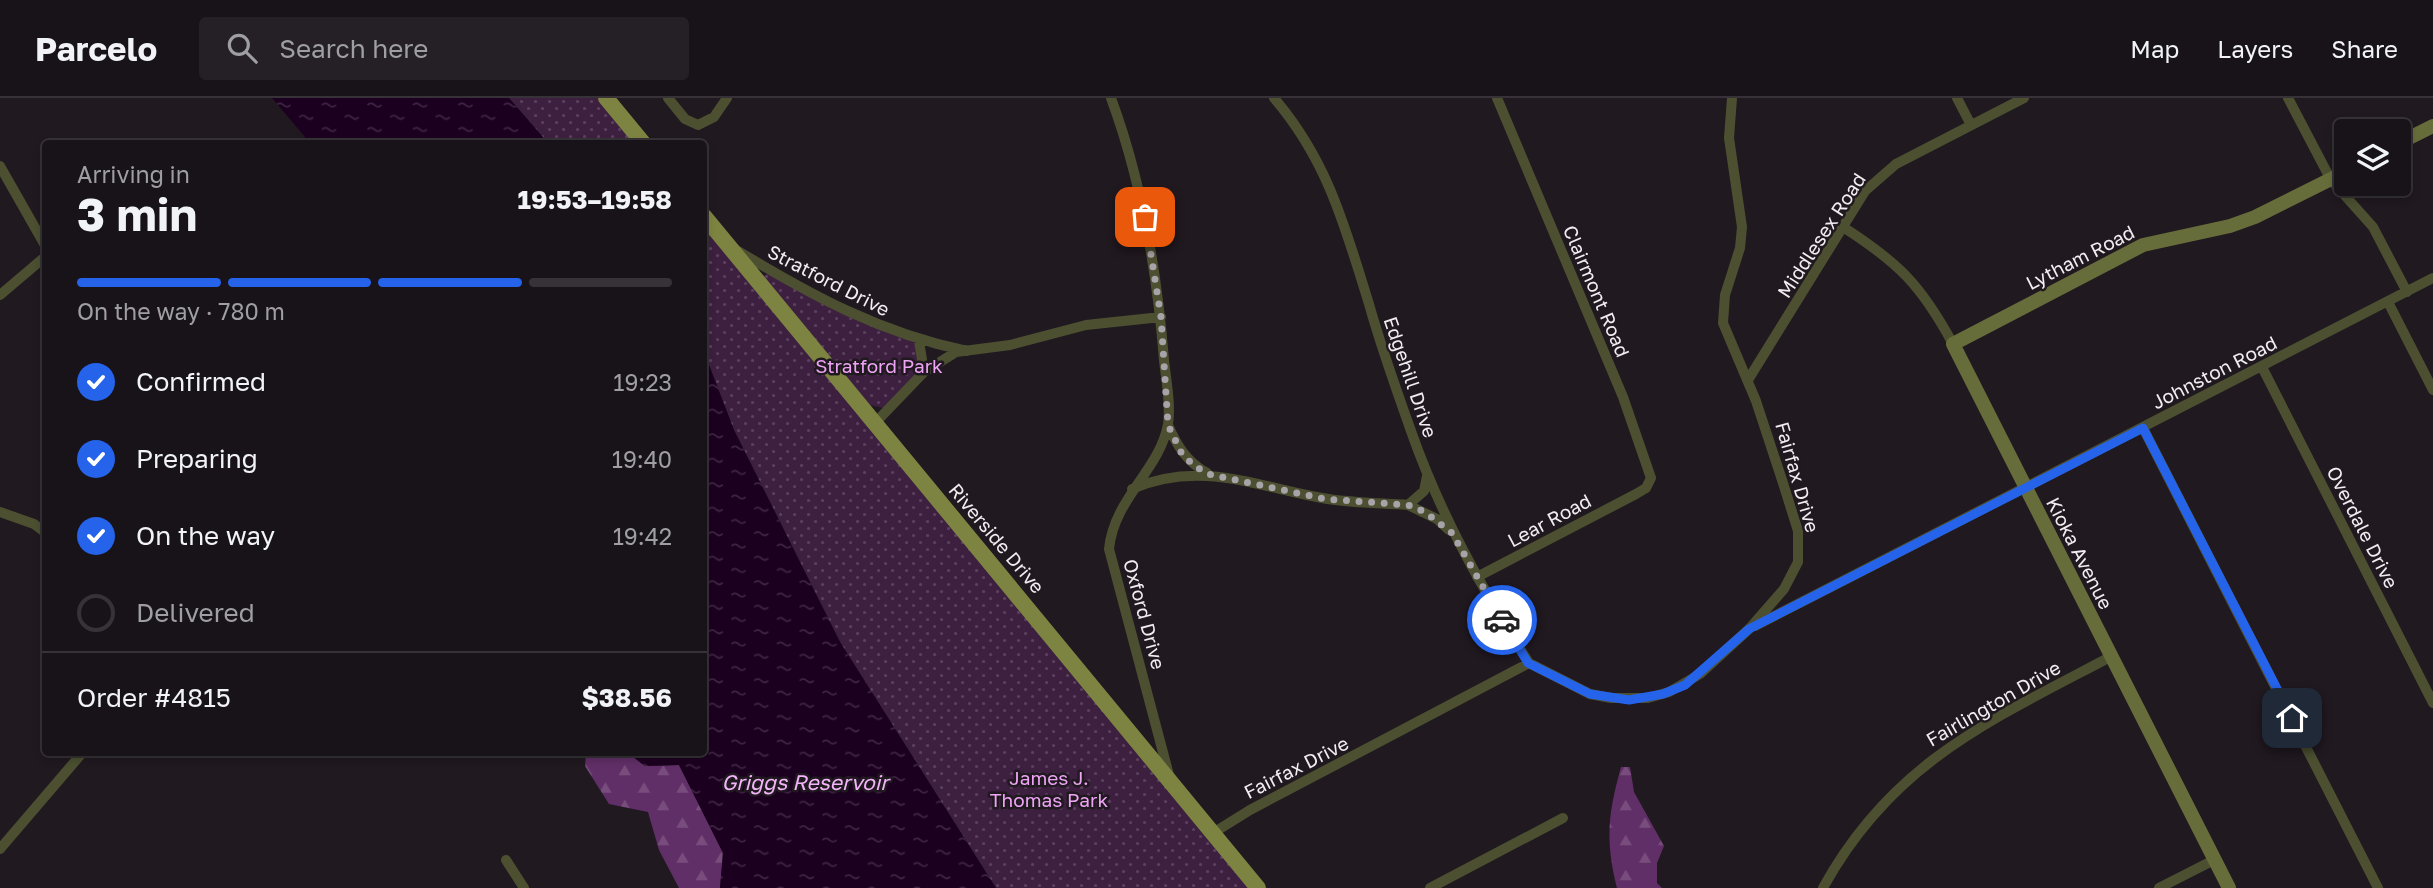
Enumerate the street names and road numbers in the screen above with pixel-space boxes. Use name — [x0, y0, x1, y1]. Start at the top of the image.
street label: Middlesex Road — [1772, 168, 1870, 302]
street label: Lytham Road — [2022, 220, 2138, 294]
street label: Clairmont Road — [1559, 222, 1635, 360]
street label: Stratford Drive — [764, 239, 894, 321]
street label: Edgehill Drive — [1380, 313, 1442, 441]
street label: Johnston Road — [2148, 331, 2280, 413]
street label: Fairfax Drive — [1771, 419, 1825, 535]
street label: Overdale Drive — [2322, 462, 2404, 592]
street label: Riverside Drive — [944, 478, 1050, 598]
street label: Lear Road — [1503, 488, 1595, 552]
street label: Kioka Avenue — [2042, 493, 2118, 613]
street label: Oxford Drive — [1119, 556, 1171, 672]
street label: Fairlington Drive — [1922, 655, 2064, 751]
street label: Fairfax Drive — [1240, 731, 1352, 803]

